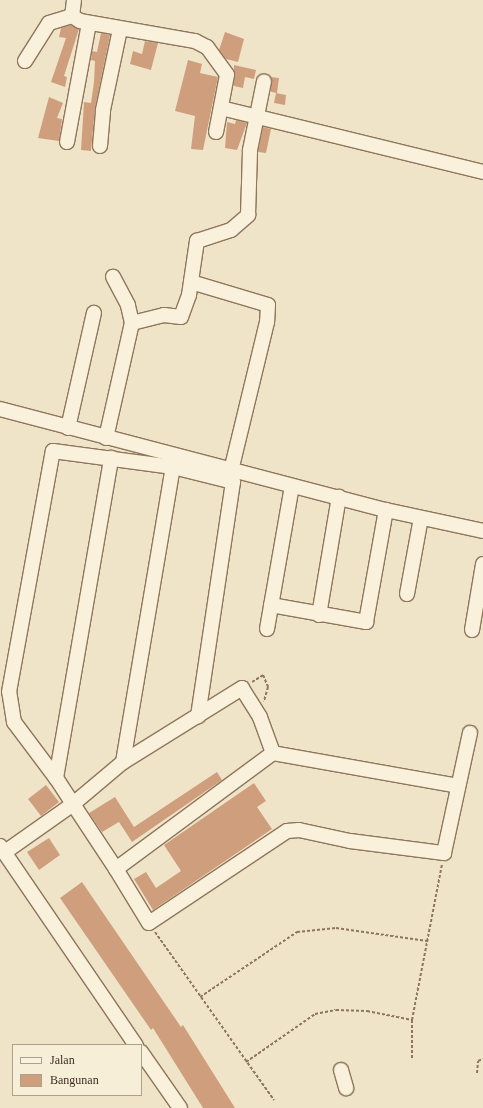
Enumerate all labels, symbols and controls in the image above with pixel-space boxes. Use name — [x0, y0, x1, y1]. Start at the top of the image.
legend — [12, 1044, 142, 1096]
text: Jalan — [50, 1053, 75, 1067]
text: Bangunan — [50, 1073, 99, 1087]

